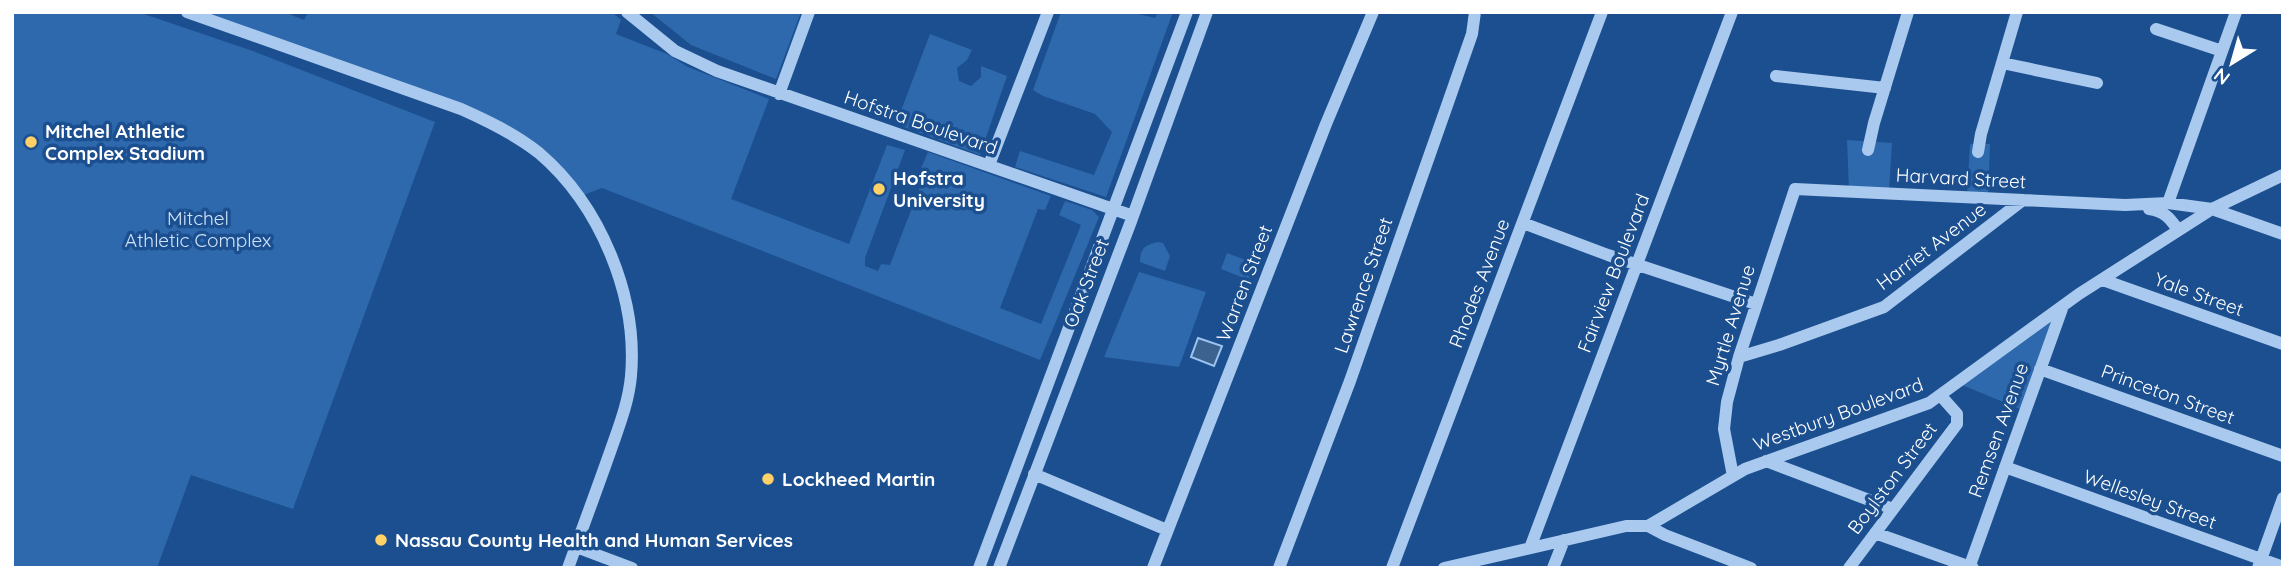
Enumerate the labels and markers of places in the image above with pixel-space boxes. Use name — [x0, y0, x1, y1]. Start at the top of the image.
place label: Mitchel Athletic Complex Stadium — [45, 119, 205, 165]
marker: Mitchel Athletic Complex Stadium — [23, 134, 39, 150]
place label: Hofstra University — [893, 166, 985, 212]
marker: Hofstra University — [871, 181, 887, 197]
place label: Lockheed Martin — [782, 467, 935, 491]
marker: Lockheed Martin — [760, 471, 776, 487]
place label: Nassau County Health and Human Services — [395, 528, 793, 552]
marker: Nassau County Health and Human Services — [373, 532, 389, 548]

